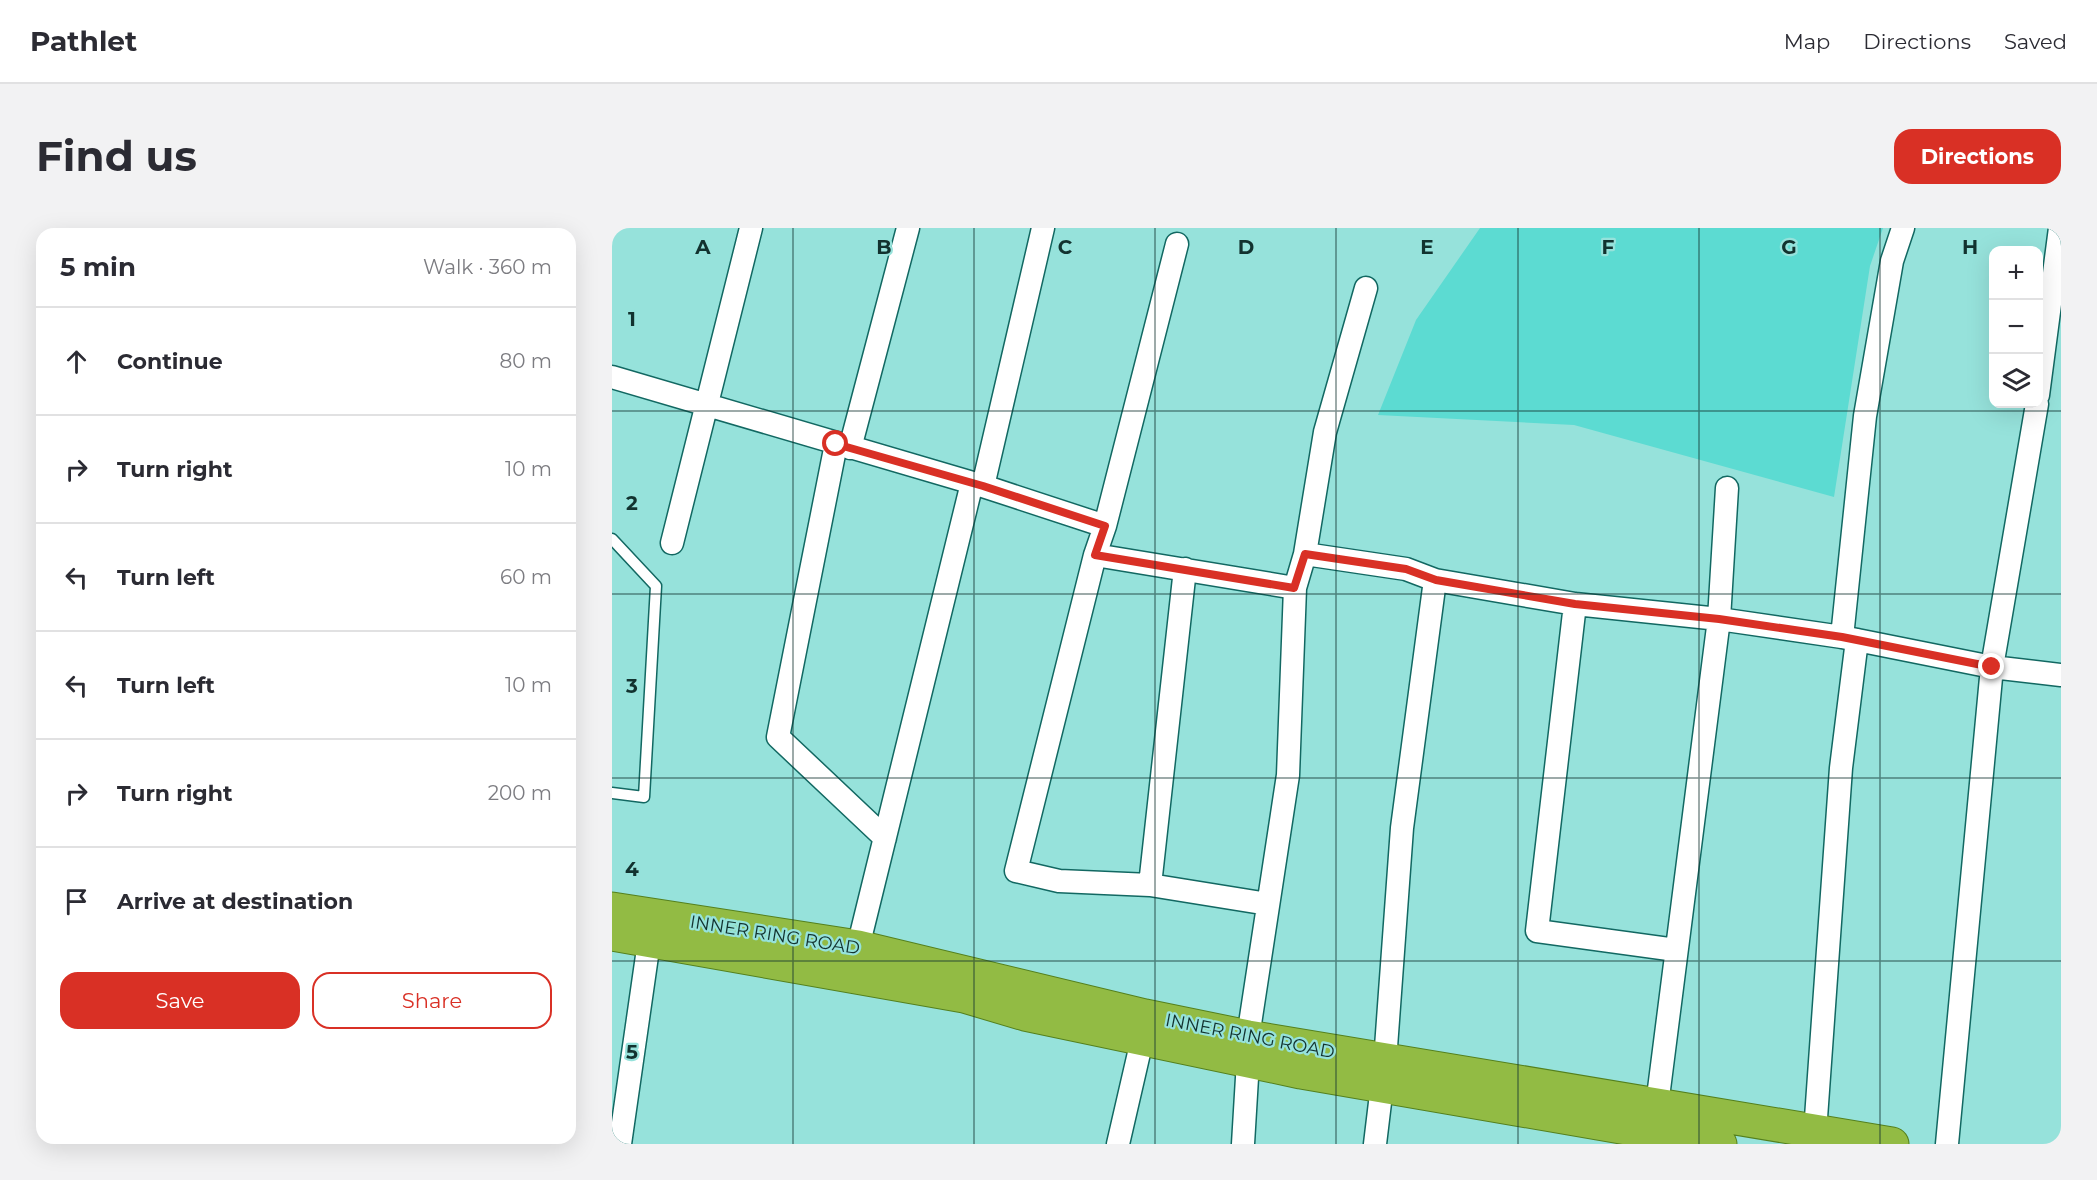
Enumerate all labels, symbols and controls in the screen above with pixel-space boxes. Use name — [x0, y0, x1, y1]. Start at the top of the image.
text: Pathlet — [30, 24, 137, 58]
text: Map — [1784, 29, 1830, 54]
text: Directions — [1863, 29, 1971, 54]
text: Saved — [2004, 29, 2067, 54]
button: Directions — [1894, 129, 2061, 184]
text: Find us — [36, 130, 197, 182]
text: A — [694, 235, 711, 259]
text: B — [876, 235, 892, 259]
text: C — [1058, 235, 1073, 259]
text: D — [1238, 235, 1254, 259]
text: E — [1420, 235, 1434, 259]
text: F — [1602, 235, 1615, 259]
text: G — [1781, 235, 1797, 259]
text: H — [1962, 235, 1978, 259]
map controls — [1989, 246, 2043, 408]
button: + — [1989, 246, 2043, 300]
text: 5 min — [60, 251, 136, 283]
text: Walk · 360 m — [423, 255, 552, 279]
button: − — [1989, 300, 2043, 354]
text: 1 — [628, 307, 636, 331]
icon: ahead — [60, 345, 93, 378]
text: Continue — [117, 348, 223, 375]
text: 80 m — [500, 349, 552, 373]
button: layers — [1989, 354, 2043, 408]
route start — [822, 430, 848, 456]
icon: right — [60, 453, 93, 486]
text: Turn right — [117, 456, 232, 483]
text: 10 m — [505, 457, 552, 481]
text: 2 — [626, 491, 638, 515]
icon: left — [60, 561, 93, 594]
text: Turn left — [117, 564, 215, 591]
text: 60 m — [500, 565, 552, 589]
route end — [1978, 653, 2004, 679]
icon: left — [60, 669, 93, 702]
text: Turn left — [117, 672, 215, 699]
text: 10 m — [505, 673, 552, 697]
text: 3 — [625, 674, 638, 698]
icon: right — [60, 777, 93, 810]
text: Turn right — [117, 780, 232, 807]
text: 200 m — [488, 781, 552, 805]
text: 4 — [625, 857, 639, 881]
icon: arrive — [60, 885, 93, 918]
text: Arrive at destination — [117, 888, 353, 915]
street label: INNER RING ROAD — [688, 911, 862, 959]
button: Save — [60, 972, 300, 1029]
button: Share — [312, 972, 552, 1029]
street label: INNER RING ROAD — [1164, 1009, 1336, 1063]
text: 5 — [626, 1040, 638, 1064]

